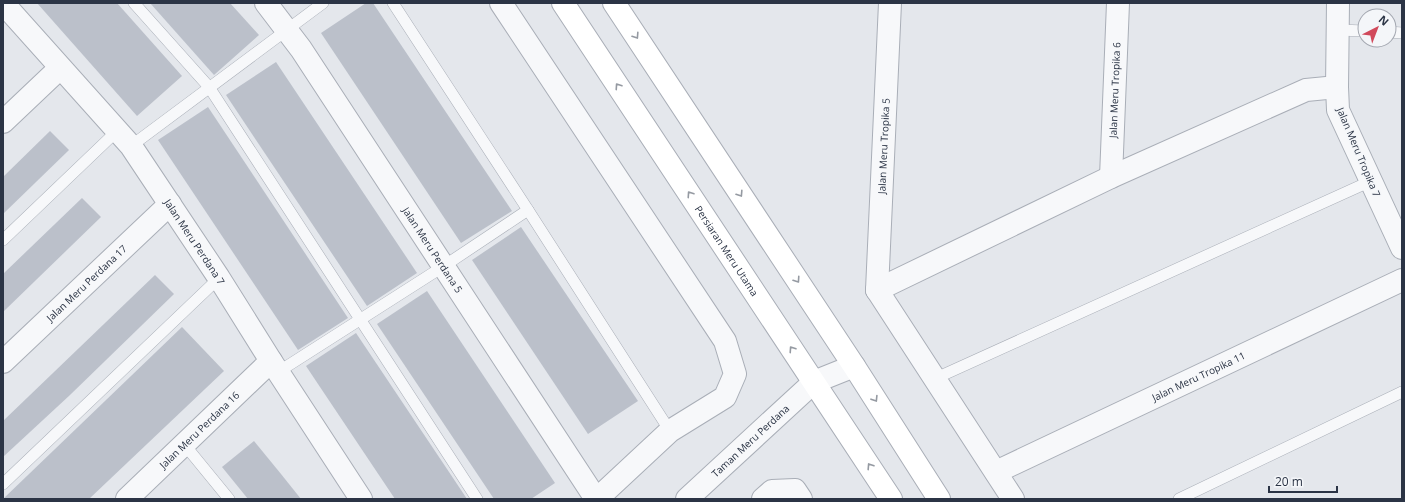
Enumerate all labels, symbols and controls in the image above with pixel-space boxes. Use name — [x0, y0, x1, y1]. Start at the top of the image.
north arrow — [1357, 8, 1397, 48]
text: N — [1376, 12, 1392, 29]
one-way arrow — [631, 31, 638, 38]
street label: Jalan Meru Tropika 6 — [1106, 42, 1123, 139]
one-way arrow — [615, 83, 623, 90]
street label: Jalan Meru Tropika 5 — [874, 98, 893, 195]
street label: Jalan Meru Tropika 7 — [1333, 104, 1384, 199]
one-way arrow — [735, 190, 743, 197]
one-way arrow — [687, 191, 695, 198]
street label: Jalan Meru Perdana 7 — [161, 195, 229, 287]
street label: Jalan Meru Perdana 5 — [399, 203, 466, 296]
street label: Persiaran Meru Utama — [692, 203, 762, 299]
street label: Jalan Meru Perdana 17 — [43, 241, 130, 325]
one-way arrow — [792, 275, 799, 282]
one-way arrow — [790, 346, 797, 353]
street label: Jalan Meru Tropika 11 — [1149, 348, 1247, 405]
street label: Jalan Meru Perdana 16 — [155, 388, 242, 472]
one-way arrow — [870, 395, 878, 402]
street label: Taman Meru Perdana — [708, 401, 792, 480]
one-way arrow — [868, 464, 875, 471]
scale bar — [1269, 468, 1337, 494]
text: 20 m — [1275, 473, 1303, 490]

